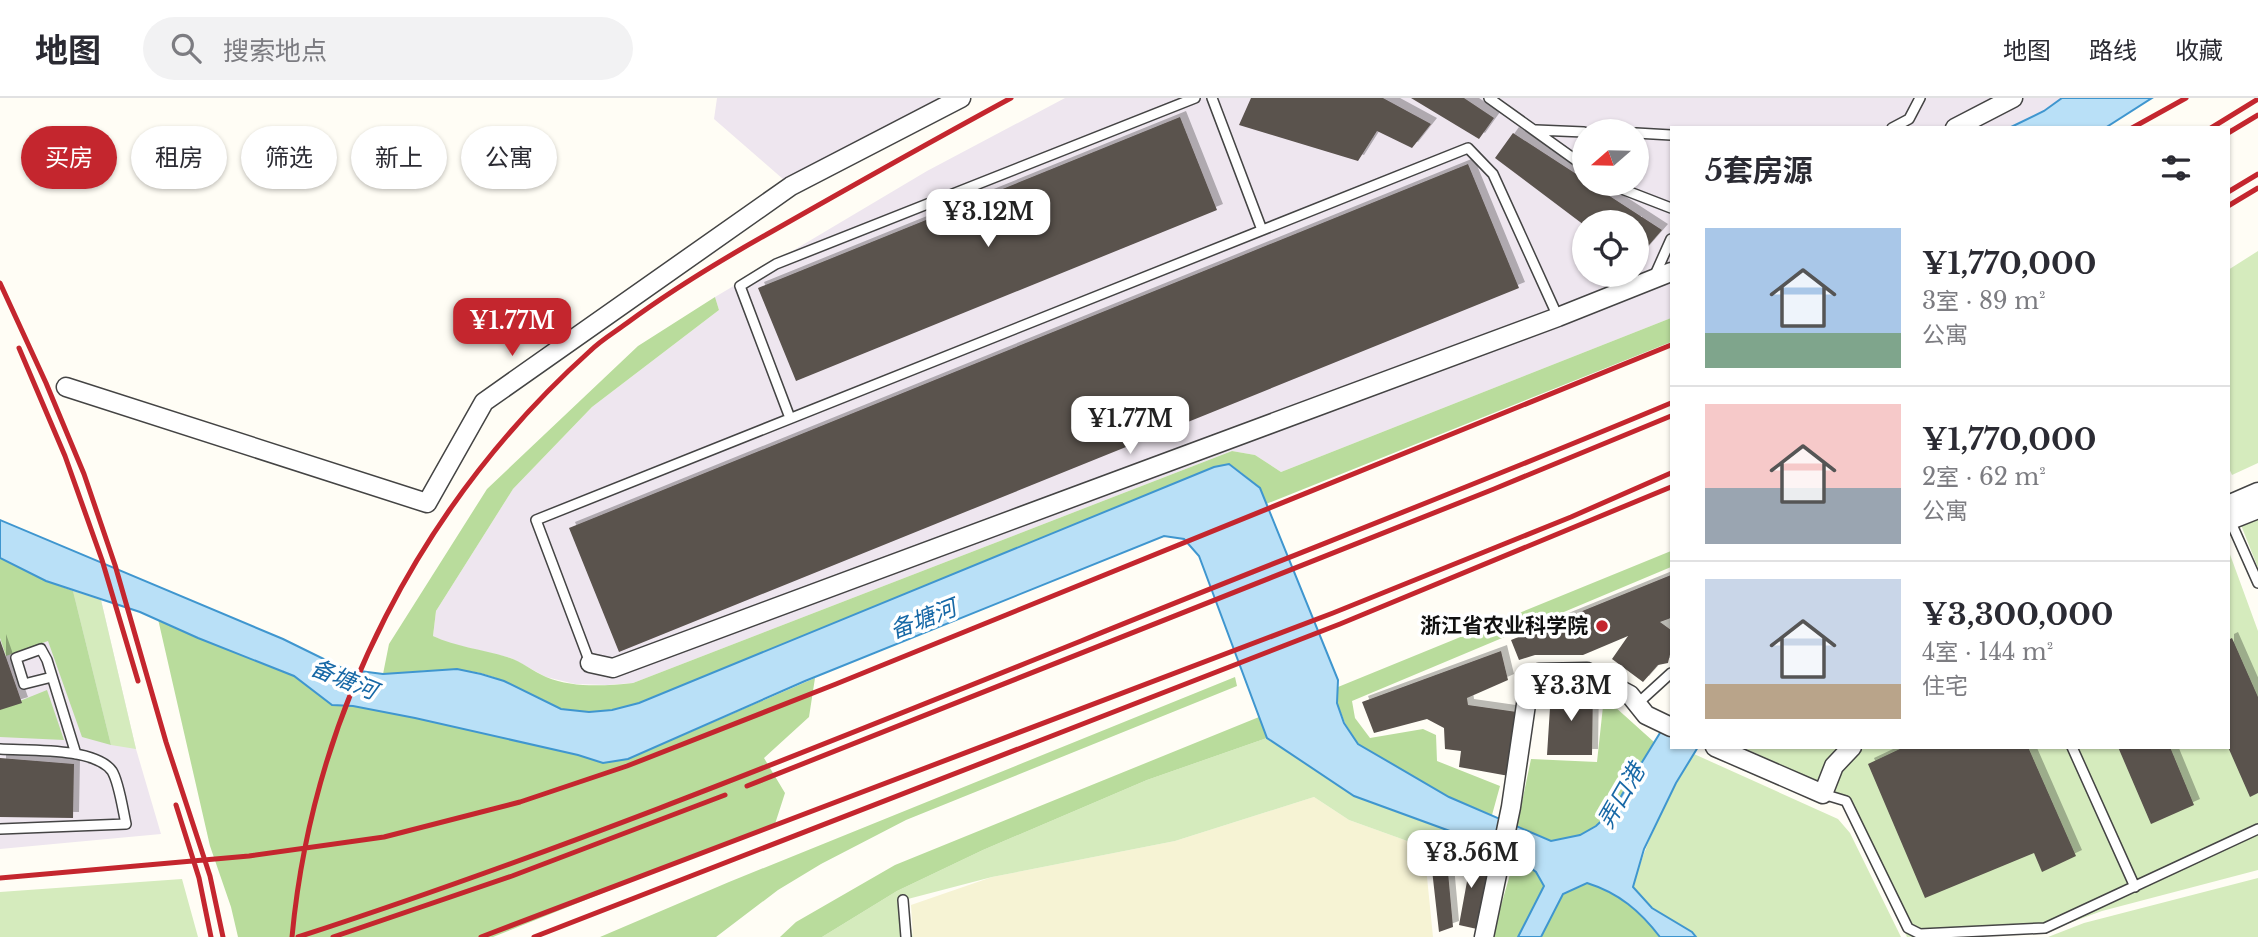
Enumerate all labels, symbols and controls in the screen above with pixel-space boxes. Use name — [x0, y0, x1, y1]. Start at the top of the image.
search box — [143, 17, 633, 80]
icon: search — [167, 29, 205, 67]
text: 地图 — [35, 30, 101, 71]
text: 搜索地点 — [223, 35, 327, 67]
text: 地图 — [2003, 36, 2051, 65]
text: 路线 — [2089, 36, 2137, 65]
text: 收藏 — [2175, 36, 2223, 65]
north arrow — [1572, 119, 1648, 196]
map controls — [1572, 119, 1649, 287]
chip: 买房 — [21, 126, 117, 189]
chip: 租房 — [131, 126, 227, 189]
chip: 筛选 — [241, 126, 337, 189]
chip: 新上 — [351, 126, 447, 189]
chip: 公寓 — [461, 126, 557, 189]
icon: filters — [2157, 149, 2195, 187]
text: 5套房源 — [1705, 152, 1813, 189]
pin: ¥3.12M — [931, 190, 1045, 249]
text: ¥3.12M — [942, 198, 1034, 226]
button: locate — [1572, 210, 1649, 287]
text: ¥1,770,000 — [1922, 245, 2096, 282]
icon: home — [1761, 256, 1845, 340]
text: 3室 · 89 m² — [1922, 287, 2046, 315]
pin: ¥1.77M — [455, 299, 569, 358]
text: ¥1.77M — [469, 307, 555, 335]
text: 公寓 — [1922, 321, 1968, 349]
pin: ¥1.77M — [1073, 396, 1187, 456]
text: ¥1.77M — [1087, 405, 1173, 433]
text: ¥1,770,000 — [1922, 421, 2096, 458]
icon: home — [1761, 432, 1845, 516]
text: 2室 · 62 m² — [1922, 463, 2046, 491]
text: 公寓 — [1922, 497, 1968, 525]
water label: 备塘河 — [886, 592, 964, 644]
text: ¥3,300,000 — [1922, 596, 2114, 633]
icon: home — [1761, 607, 1845, 691]
place label: 浙江省农业科学院 — [1420, 613, 1588, 639]
marker: 浙江省农业科学院 — [1594, 618, 1610, 634]
text: 4室 · 144 m² — [1922, 638, 2053, 666]
water label: 备塘河 — [307, 653, 385, 706]
pin: ¥3.3M — [1522, 664, 1620, 723]
text: ¥3.3M — [1530, 672, 1612, 700]
text: 住宅 — [1922, 672, 1968, 700]
water label: 弄口港 — [1592, 757, 1652, 833]
pin: ¥3.56M — [1414, 830, 1528, 890]
text: ¥3.56M — [1423, 839, 1519, 867]

